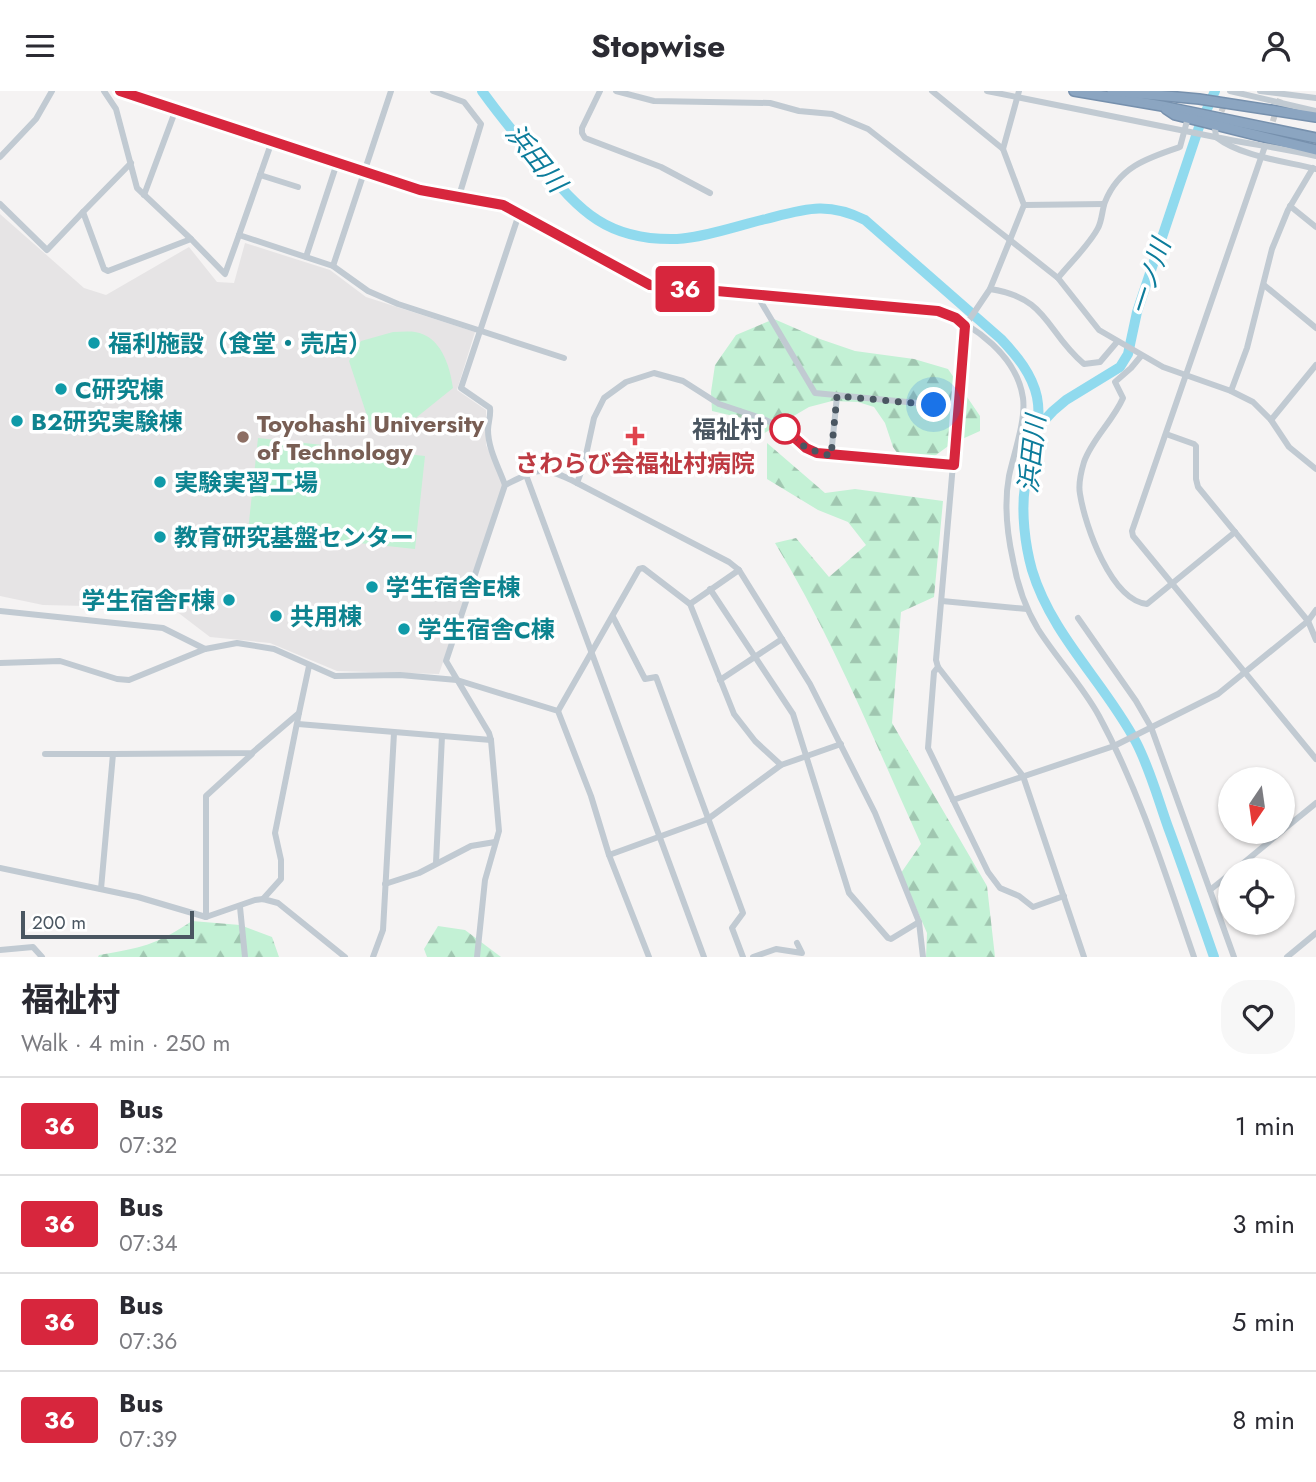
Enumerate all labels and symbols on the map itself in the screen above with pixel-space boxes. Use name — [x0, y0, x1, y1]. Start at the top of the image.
water label: 浜田川 — [497, 116, 577, 203]
water label: 一ノ川 — [1120, 231, 1181, 320]
line badge: 36 — [654, 266, 716, 312]
place label: 福利施設（食堂・売店） — [108, 326, 372, 361]
marker: 福利施設（食堂・売店） — [86, 335, 102, 351]
place label: C研究棟 — [75, 372, 164, 407]
marker: C研究棟 — [53, 381, 69, 397]
your location — [916, 387, 951, 422]
place label: B2研究実験棟 — [31, 404, 183, 439]
place label: Toyohashi University of Technology — [257, 406, 485, 469]
water label: 浜田川 — [1009, 410, 1055, 495]
place label: 福祉村 — [692, 412, 764, 447]
marker: B2研究実験棟 — [9, 413, 25, 429]
marker: 福祉村 — [770, 414, 800, 444]
marker: さわらび会福祉村病院 — [625, 426, 645, 446]
marker: Toyohashi University of Technology — [235, 429, 251, 445]
place label: さわらび会福祉村病院 — [515, 446, 755, 481]
place label: 実験実習工場 — [174, 465, 318, 500]
marker: 実験実習工場 — [152, 474, 168, 490]
place label: 教育研究基盤センター — [174, 520, 414, 555]
marker: 教育研究基盤センター — [152, 529, 168, 545]
place label: 学生宿舎E棟 — [386, 570, 520, 605]
marker: 学生宿舎E棟 — [364, 579, 380, 595]
place label: 学生宿舎F棟 — [82, 583, 215, 618]
marker: 学生宿舎F棟 — [221, 592, 237, 608]
place label: 共用棟 — [290, 599, 362, 634]
marker: 共用棟 — [268, 608, 284, 624]
place label: 学生宿舎C棟 — [418, 612, 555, 647]
marker: 学生宿舎C棟 — [396, 621, 412, 637]
north arrow — [1218, 767, 1295, 843]
scale bar — [21, 908, 194, 940]

